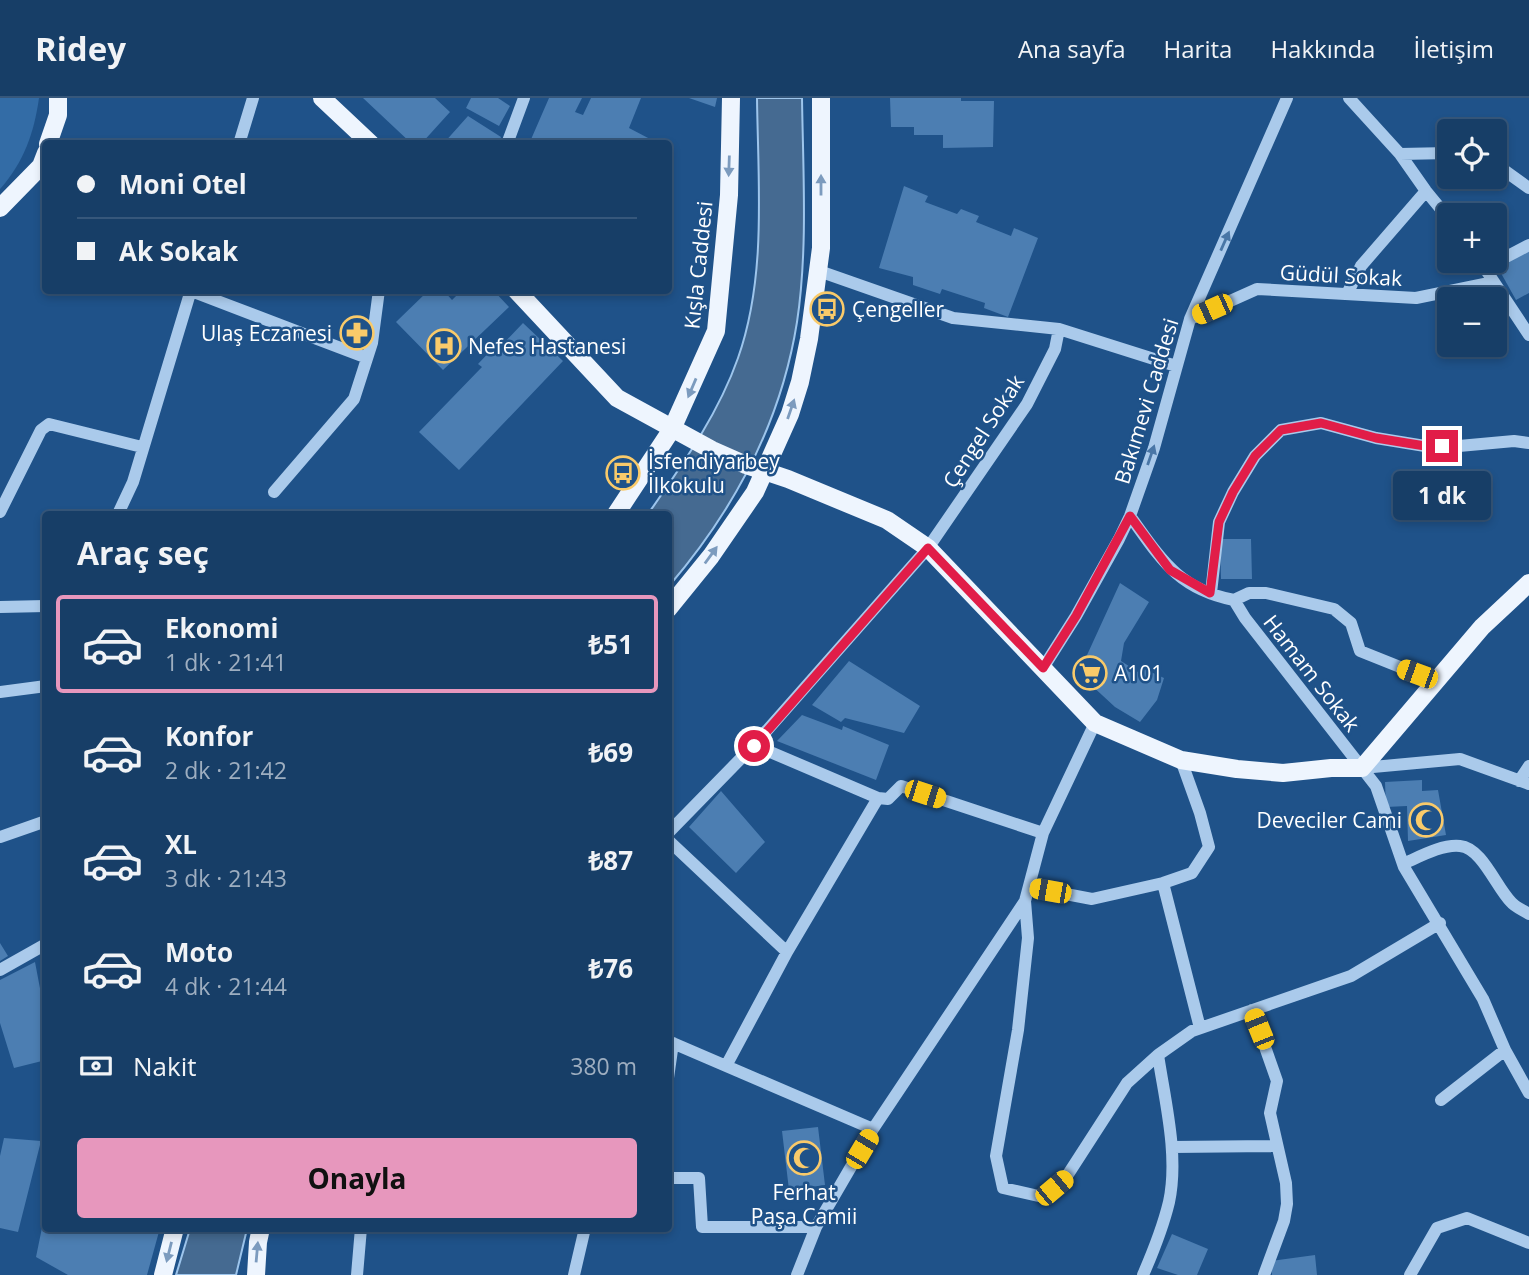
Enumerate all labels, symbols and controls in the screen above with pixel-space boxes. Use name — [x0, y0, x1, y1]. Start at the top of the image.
text: Ridey — [35, 26, 126, 71]
text: Ana sayfa — [1018, 32, 1126, 65]
text: Harita — [1164, 32, 1232, 65]
text: Hakkında — [1270, 32, 1375, 65]
text: İletişim — [1413, 32, 1494, 65]
map controls — [1437, 119, 1507, 357]
button: locate — [1437, 119, 1507, 189]
one-way arrow — [724, 155, 735, 177]
text: Moni Otel — [119, 166, 247, 202]
one-way arrow — [815, 173, 827, 195]
street label: Kışla Caddesi — [677, 200, 719, 330]
button: + — [1437, 203, 1507, 273]
one-way arrow — [1219, 231, 1231, 251]
text: Ak Sokak — [119, 233, 238, 269]
street label: Güdül Sokak — [1279, 258, 1403, 292]
button: − — [1437, 287, 1507, 357]
bus stop icon: Çengeller — [808, 290, 846, 328]
car — [1189, 291, 1236, 327]
place label: Çengeller — [852, 295, 944, 323]
pharmacy icon: Ulaş Eczanesi — [338, 314, 376, 352]
street label: Bakımevi Caddesi — [1108, 315, 1184, 487]
place label: Ulaş Eczanesi — [201, 319, 332, 347]
hospital icon: Nefes Hastanesi — [425, 327, 463, 365]
place label: Nefes Hastanesi — [468, 332, 626, 360]
street label: Çengel Sokak — [936, 369, 1030, 493]
one-way arrow — [686, 378, 697, 399]
one-way arrow — [786, 398, 797, 419]
route end — [1426, 430, 1458, 462]
one-way arrow — [1146, 445, 1157, 466]
place label: İsfendiyarbey İlkokulu — [648, 447, 780, 499]
bus stop icon: İsfendiyarbey İlkokulu — [604, 454, 642, 492]
callout: 1 dk — [1393, 470, 1491, 520]
text: 1 dk — [1418, 479, 1466, 511]
text: Araç seç — [77, 531, 209, 574]
one-way arrow — [704, 546, 718, 564]
street label: Hamam Sokak — [1258, 609, 1366, 737]
text: Ekonomi — [165, 610, 278, 646]
icon: car — [81, 613, 144, 676]
text: ₺51 — [588, 626, 633, 662]
text: 1 dk · 21:41 — [165, 646, 287, 678]
supermarket icon: A101 — [1071, 654, 1109, 692]
car — [1394, 657, 1441, 691]
place label: A101 — [1114, 659, 1163, 687]
text: Konfor — [165, 718, 253, 754]
icon: car — [81, 721, 144, 784]
route start — [738, 730, 770, 762]
text: ₺69 — [588, 734, 633, 770]
text: 2 dk · 21:42 — [165, 754, 287, 786]
car — [902, 778, 949, 810]
mosque icon: Deveciler Cami — [1407, 801, 1445, 839]
place label: Deveciler Cami — [1257, 806, 1402, 834]
text: XL — [165, 826, 197, 862]
icon: car — [81, 829, 144, 892]
text: ₺87 — [588, 842, 633, 878]
text: 3 dk · 21:43 — [165, 862, 287, 894]
car — [1028, 877, 1073, 905]
text: Moto — [165, 934, 233, 970]
icon: car — [81, 937, 144, 1000]
text: ₺76 — [588, 950, 633, 986]
text: 4 dk · 21:44 — [165, 970, 287, 1002]
car — [1242, 1006, 1277, 1052]
icon: cash — [77, 1047, 115, 1085]
text: Nakit — [133, 1048, 197, 1084]
text: 380 m — [570, 1050, 637, 1082]
car — [843, 1126, 882, 1172]
button: Onayla — [77, 1138, 637, 1218]
mosque icon: Ferhat Paşa Camii — [785, 1139, 823, 1177]
car — [1032, 1166, 1077, 1210]
place label: Ferhat Paşa Camii — [751, 1178, 857, 1230]
one-way arrow — [252, 1240, 263, 1262]
one-way arrow — [163, 1241, 174, 1263]

